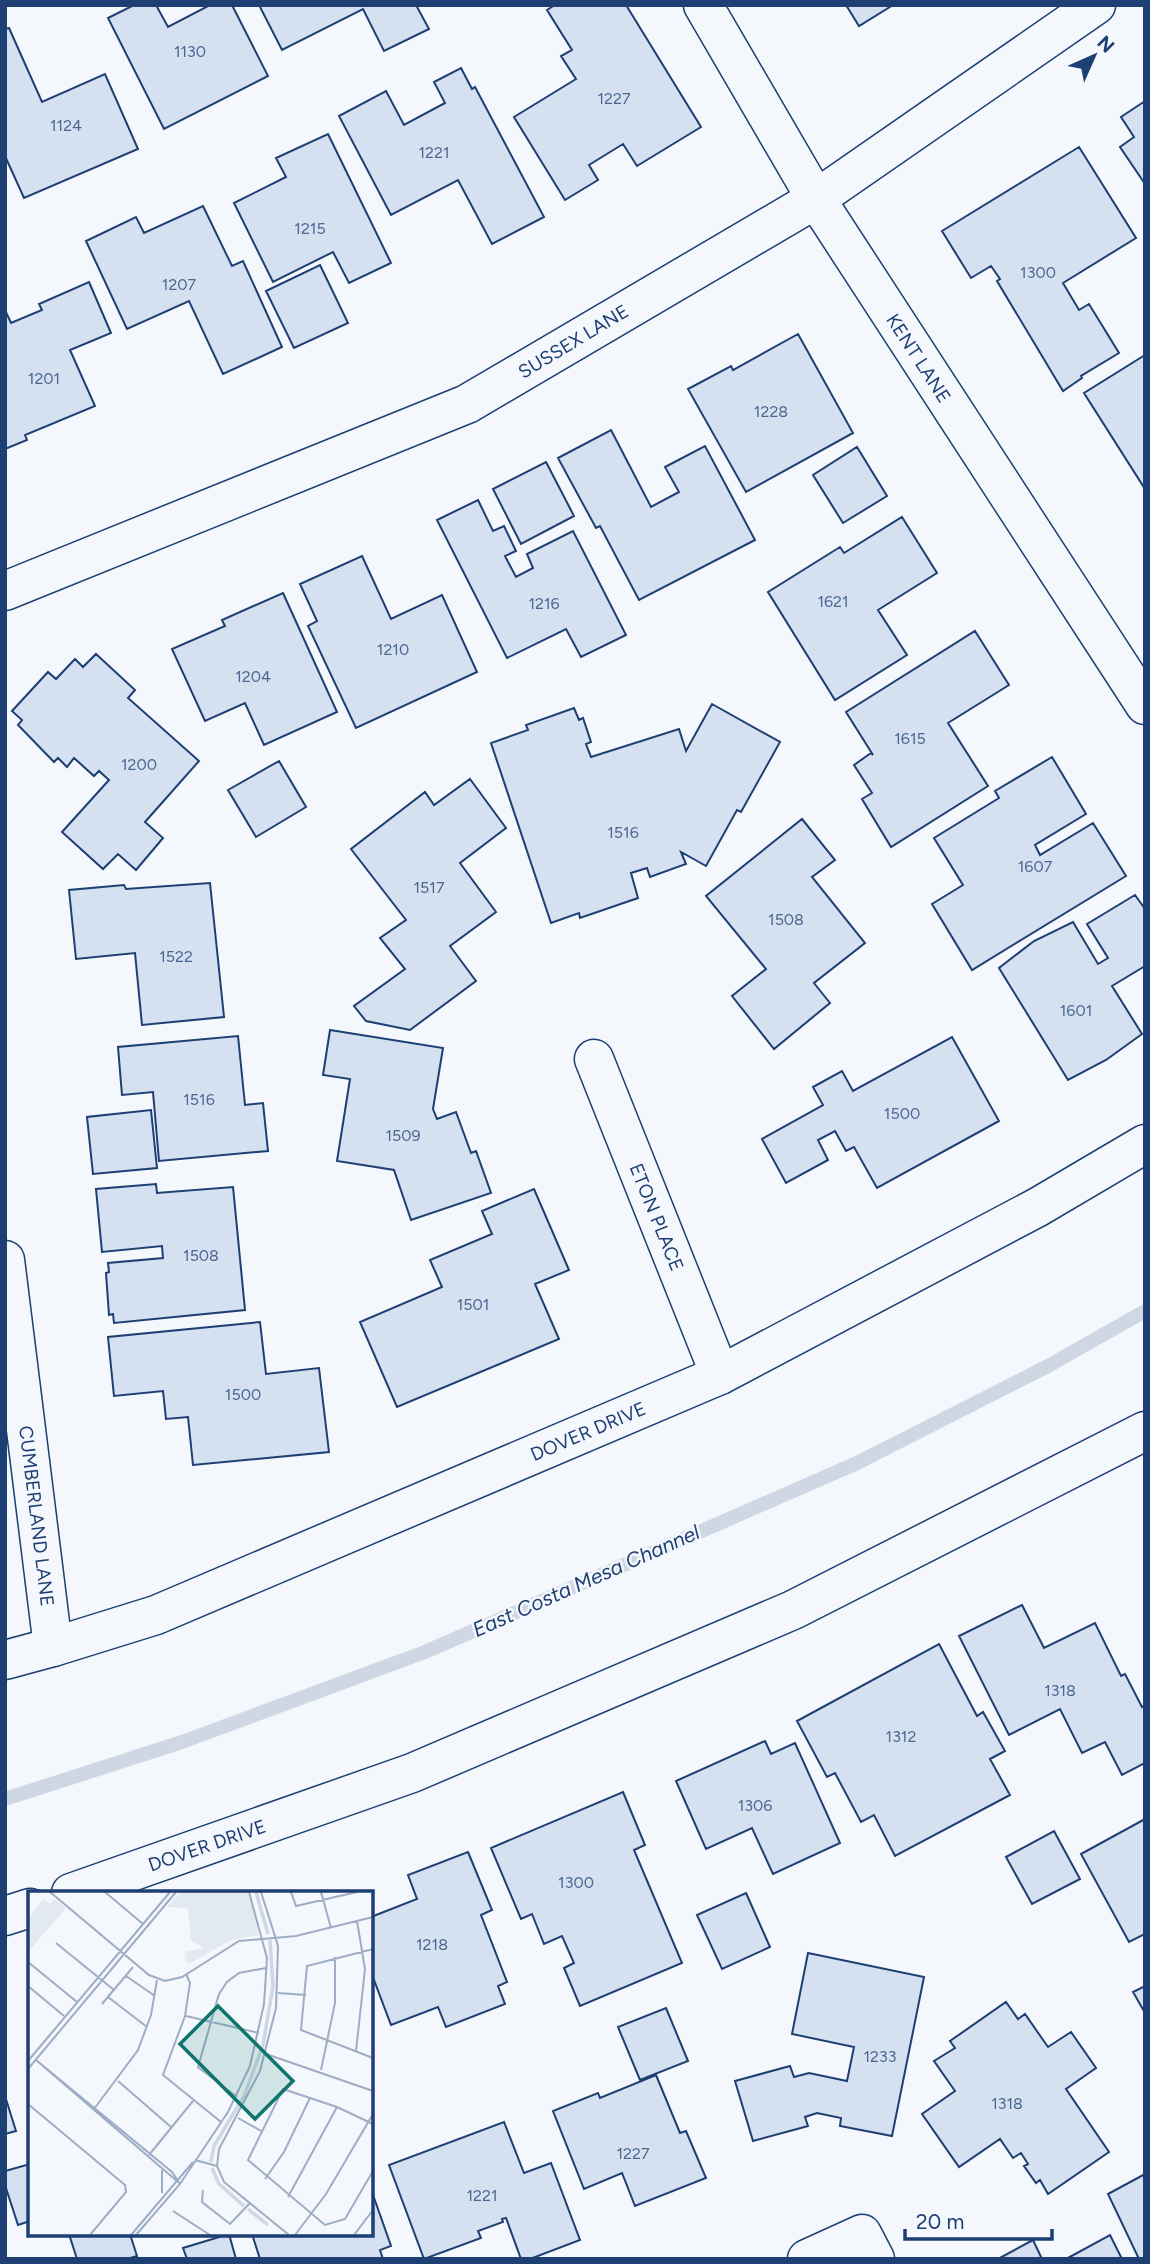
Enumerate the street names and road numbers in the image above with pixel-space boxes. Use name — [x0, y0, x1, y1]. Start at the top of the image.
street label: SUSSEX LANE — [514, 299, 633, 383]
street label: KENT LANE — [881, 309, 956, 407]
street label: ETON PLACE — [624, 1160, 689, 1274]
street label: DOVER DRIVE — [527, 1397, 649, 1466]
street label: CUMBERLAND LANE — [14, 1424, 59, 1608]
street label: DOVER DRIVE — [145, 1815, 269, 1876]

